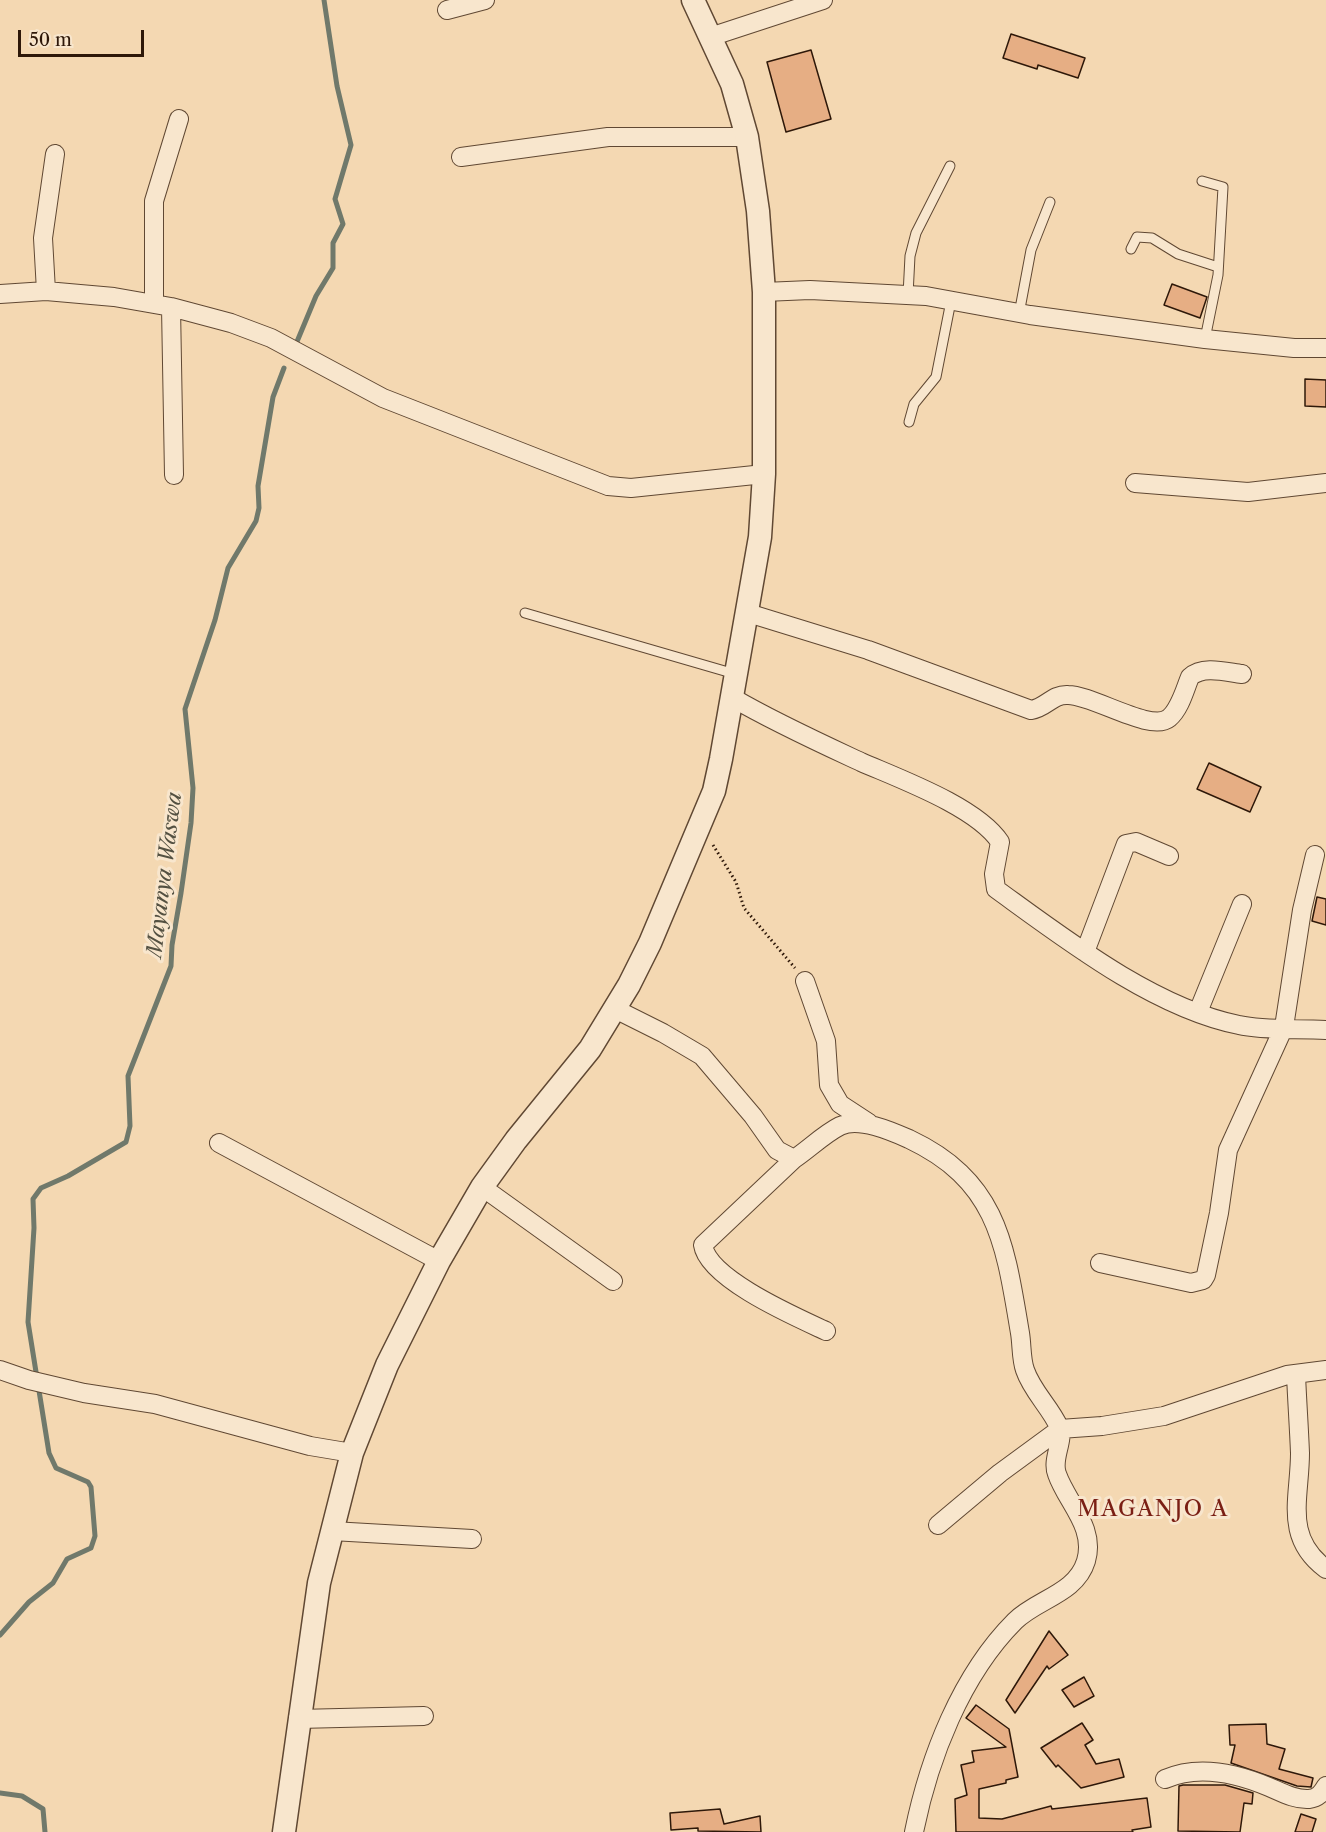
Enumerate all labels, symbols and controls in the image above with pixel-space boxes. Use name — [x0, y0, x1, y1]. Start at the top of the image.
scale bar — [21, 18, 147, 56]
text: 50 m — [29, 29, 72, 51]
water label: Mayanya Waswa — [142, 791, 188, 959]
district label: MAGANJO A — [1077, 1497, 1229, 1523]

